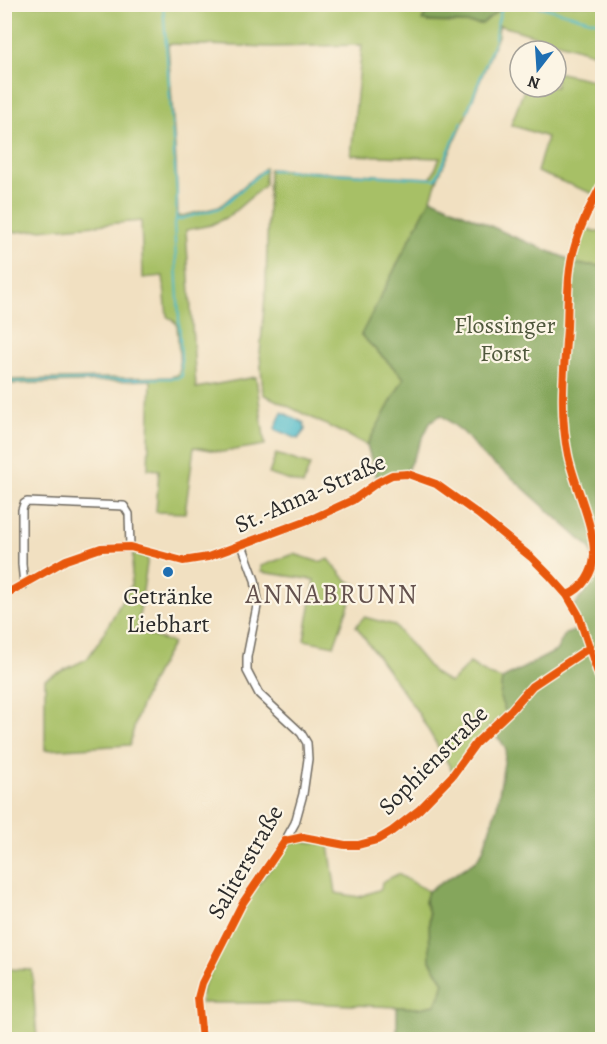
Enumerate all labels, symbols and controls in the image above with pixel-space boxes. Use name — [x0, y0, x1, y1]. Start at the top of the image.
north arrow — [508, 39, 568, 99]
text: N — [525, 70, 543, 95]
park label: Flossinger Forst — [454, 309, 556, 369]
street label: St.-Anna-Straße — [230, 445, 390, 541]
marker: Getränke Liebhart — [161, 565, 175, 579]
district label: ANNABRUNN — [245, 576, 418, 612]
place label: Getränke Liebhart — [123, 580, 213, 640]
street label: Sophienstraße — [371, 698, 495, 822]
street label: Saliterstraße — [200, 799, 290, 925]

